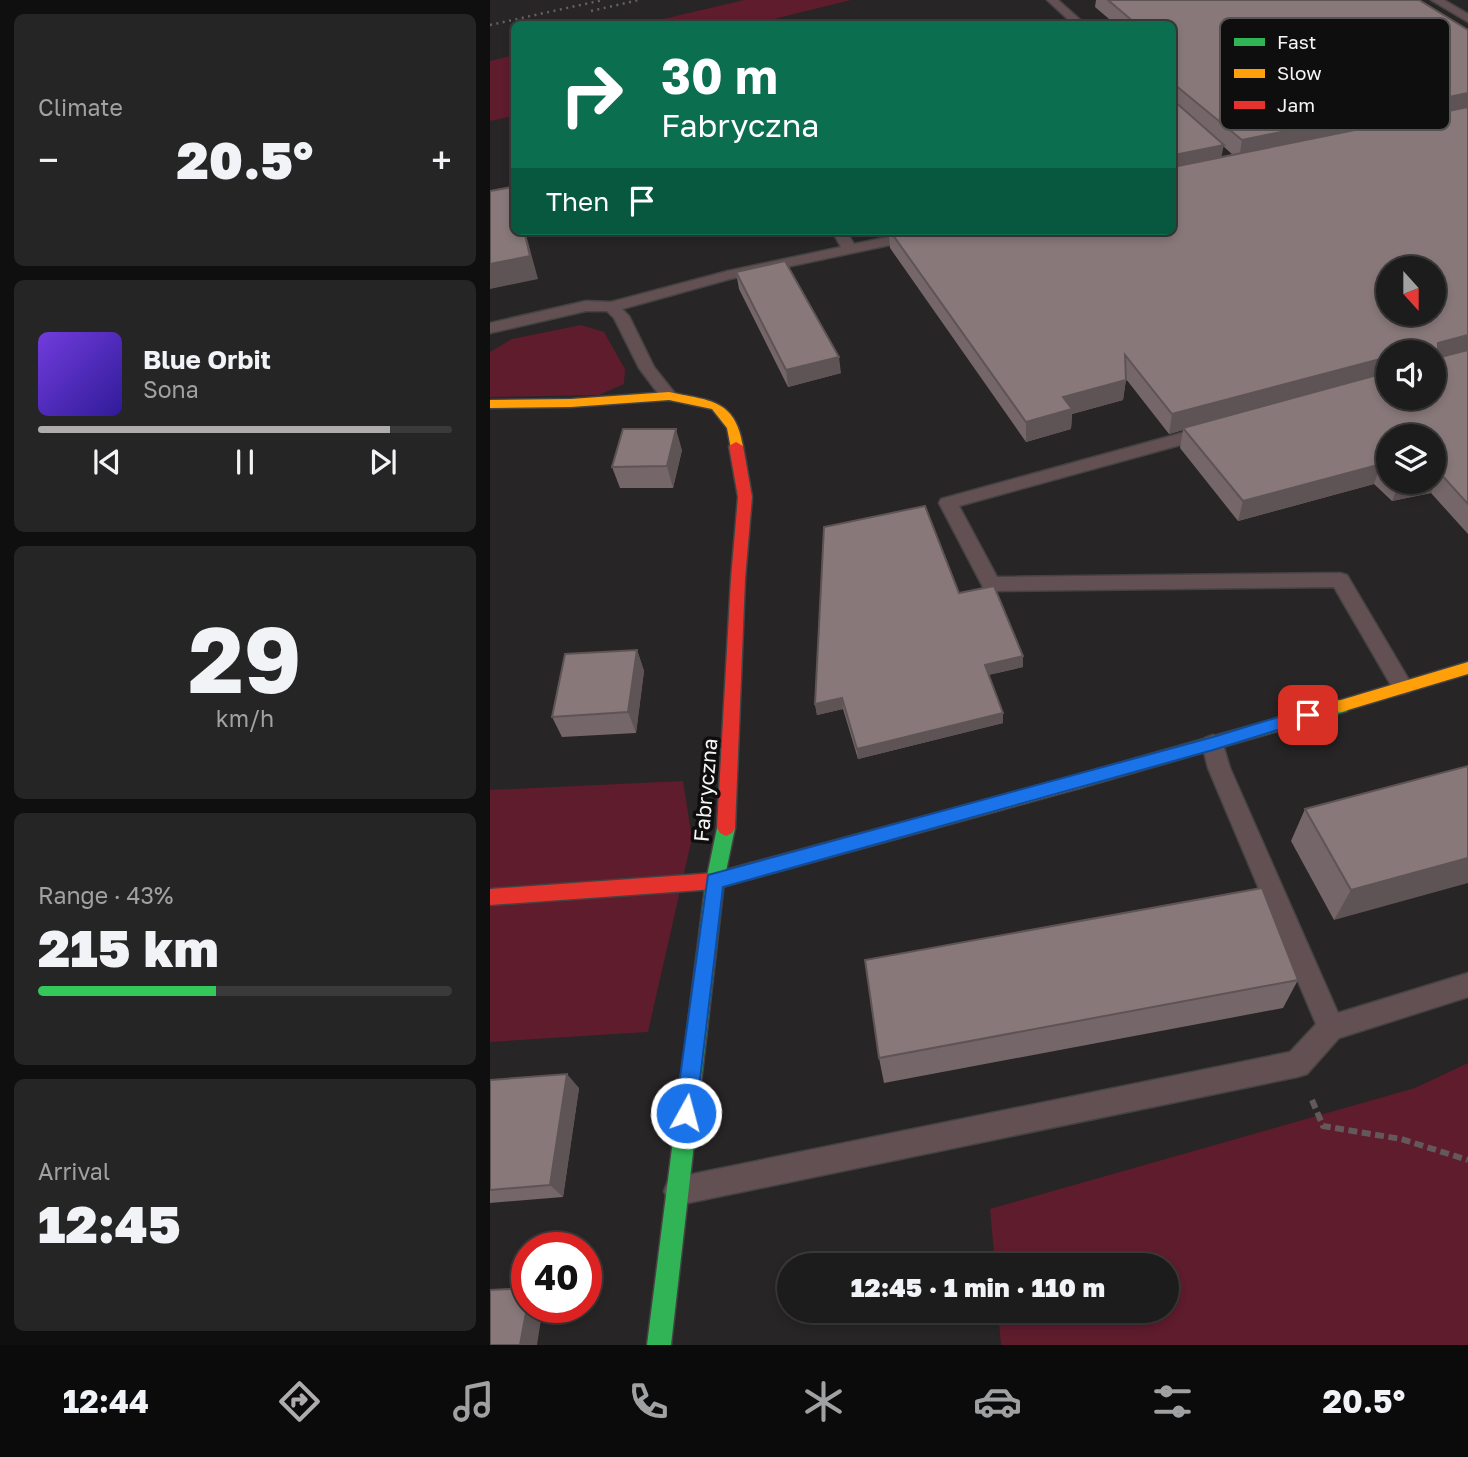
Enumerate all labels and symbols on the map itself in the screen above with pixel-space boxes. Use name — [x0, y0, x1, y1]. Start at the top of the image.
legend — [1220, 18, 1450, 130]
text: Fast — [1277, 30, 1316, 53]
text: Slow — [1277, 61, 1322, 84]
text: Jam — [1277, 93, 1315, 116]
north arrow — [1376, 256, 1446, 326]
pin — [1278, 685, 1338, 745]
street label: Fabryczna — [688, 737, 722, 843]
position arrow — [649, 1076, 723, 1150]
speed limit sign: 40 — [511, 1232, 602, 1323]

